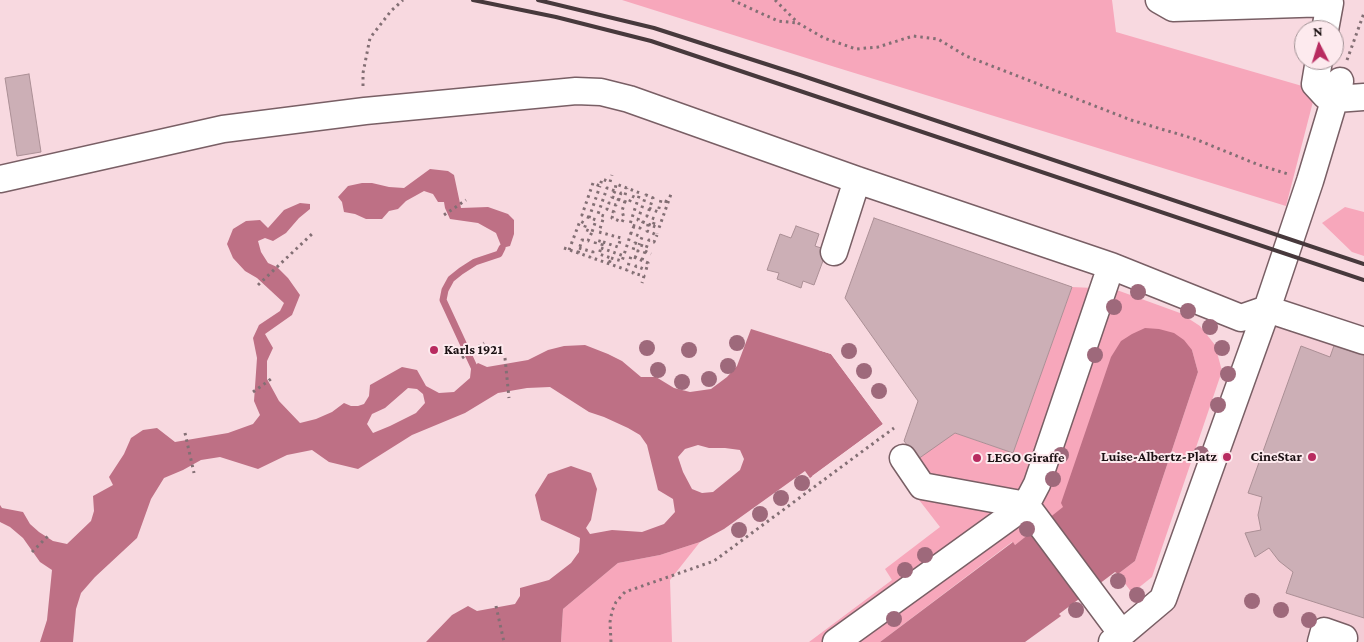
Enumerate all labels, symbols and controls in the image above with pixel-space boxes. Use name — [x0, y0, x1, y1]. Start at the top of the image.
north arrow — [1294, 20, 1344, 70]
text: N — [1312, 23, 1323, 39]
place label: Karls 1921 — [444, 342, 503, 358]
marker: Karls 1921 — [428, 344, 440, 356]
place label: Luise-Albertz-Platz — [1101, 449, 1217, 465]
place label: CineStar — [1250, 449, 1302, 465]
place label: LEGO Giraffe — [987, 450, 1064, 466]
marker: Luise-Albertz-Platz — [1221, 451, 1233, 463]
marker: CineStar — [1306, 451, 1318, 463]
marker: LEGO Giraffe — [971, 452, 983, 464]

